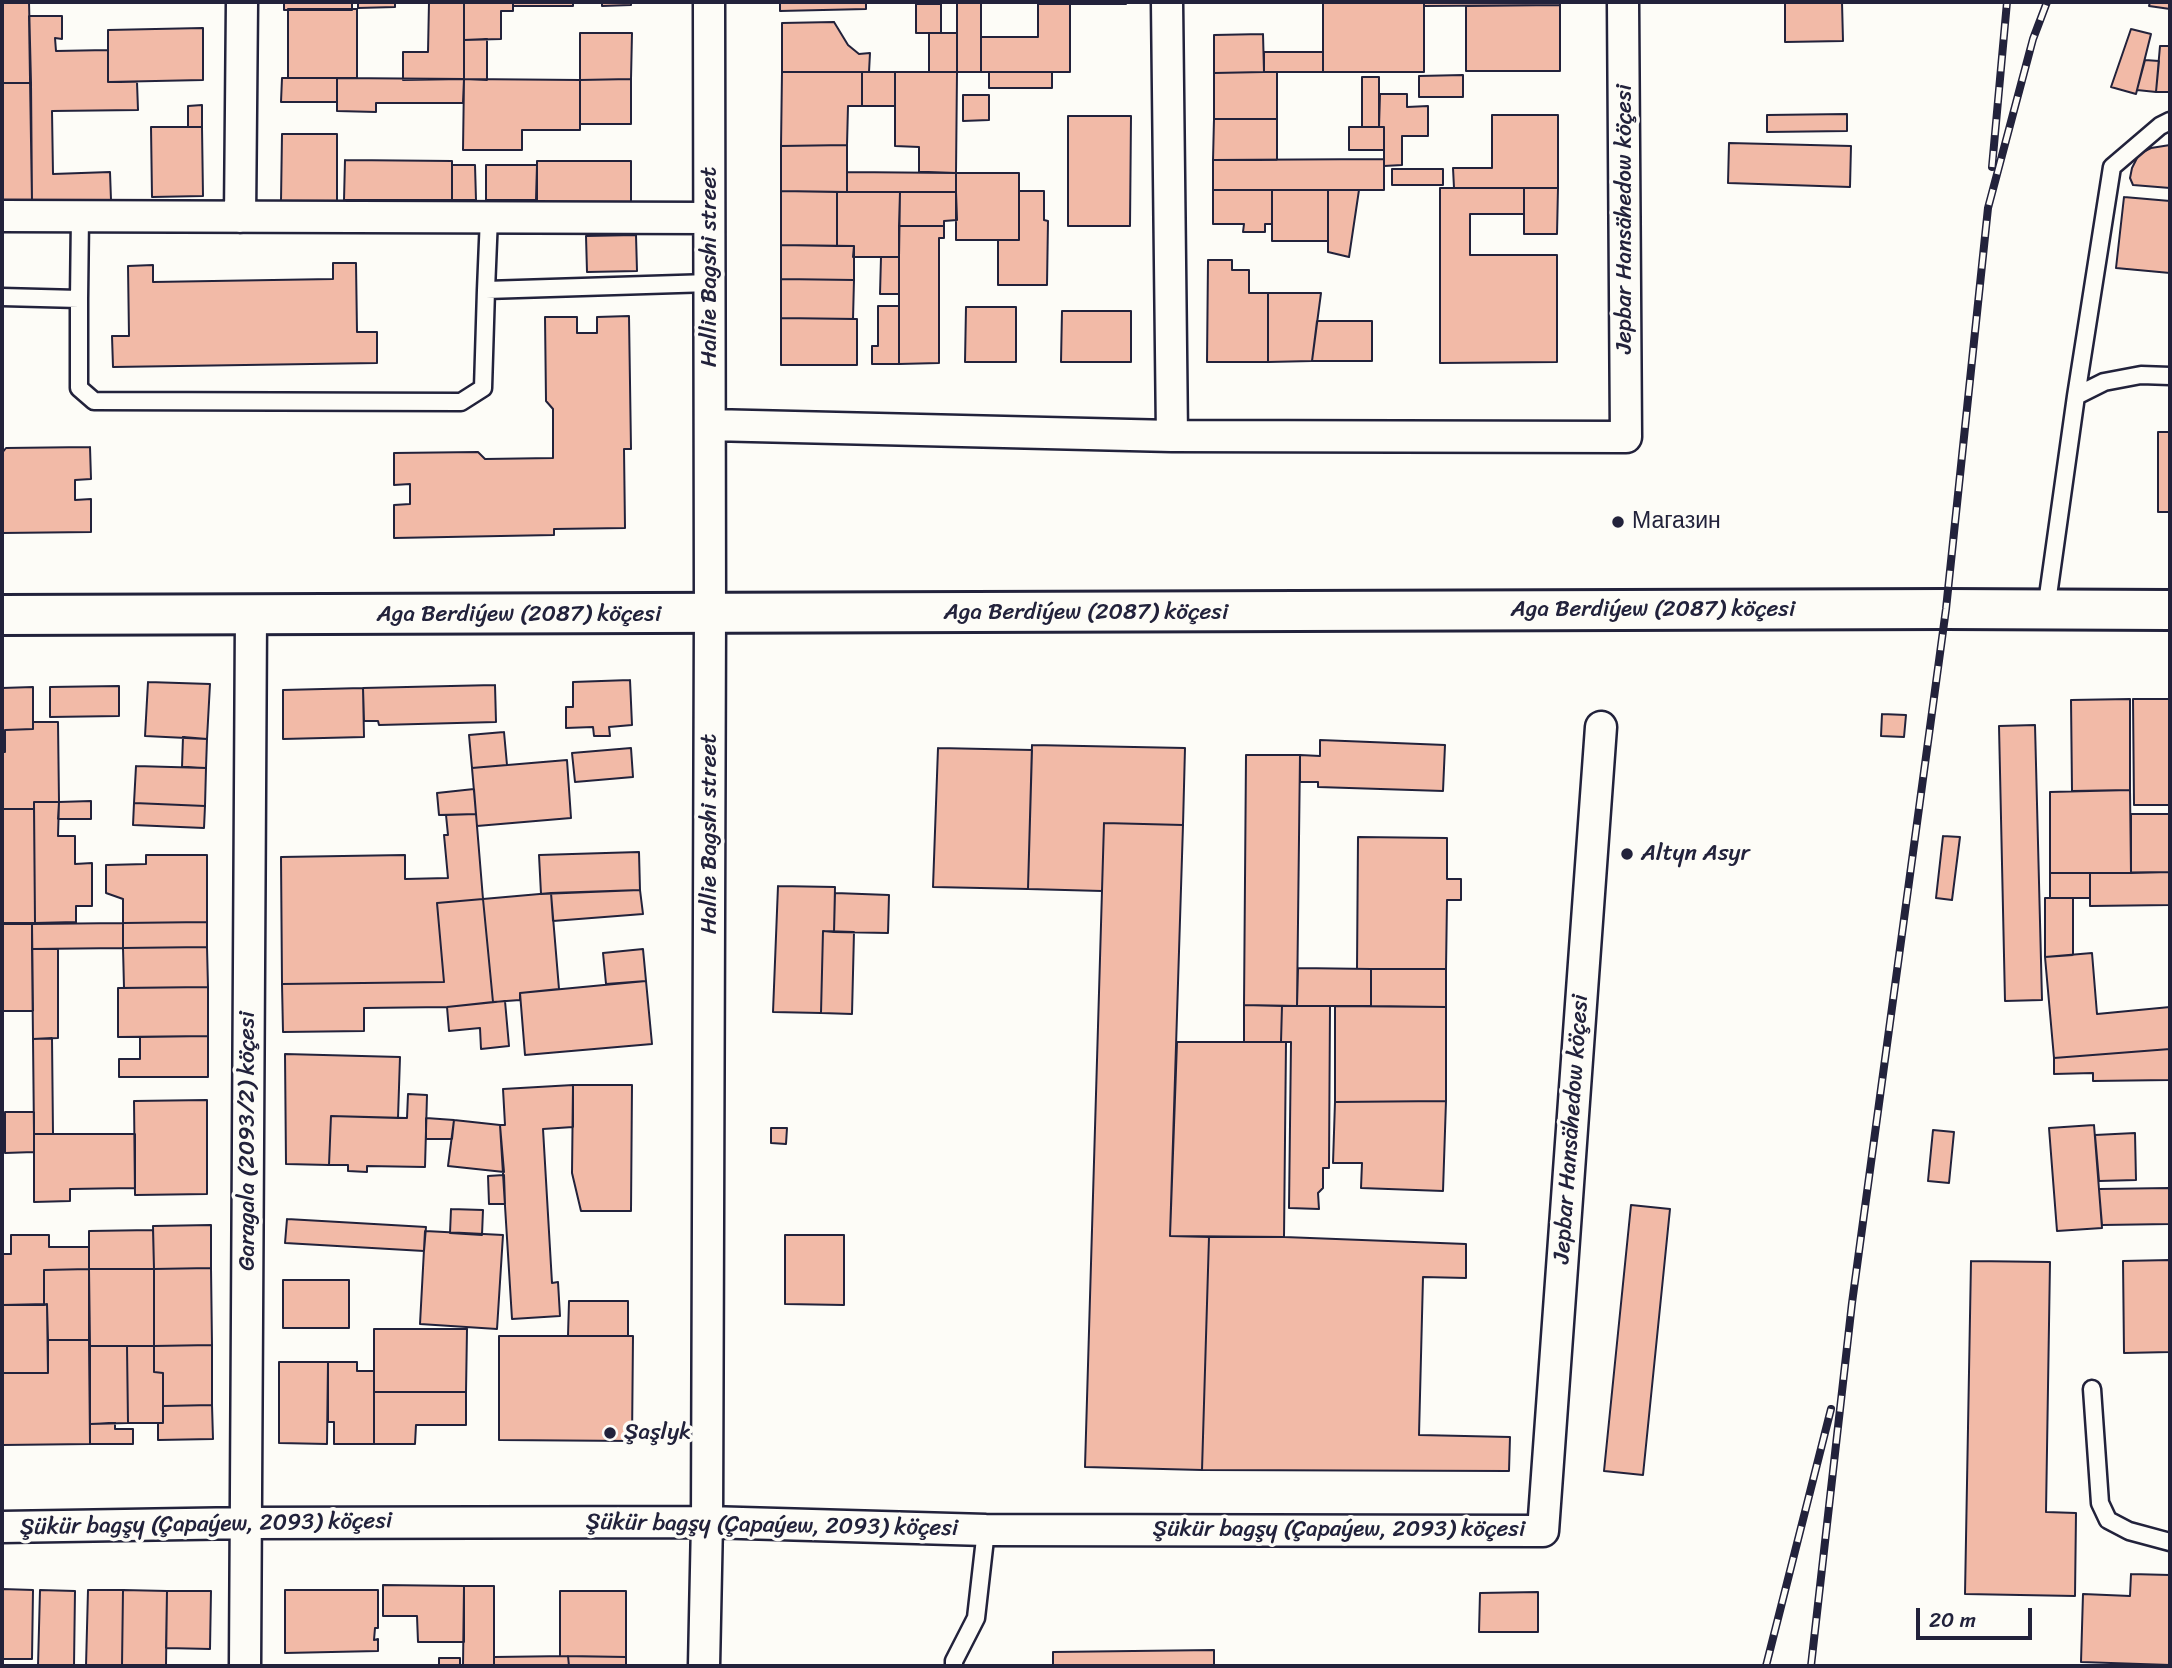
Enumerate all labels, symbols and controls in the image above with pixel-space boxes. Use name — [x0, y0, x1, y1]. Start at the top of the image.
street label: Jepbar Hansähedow köçesi — [1611, 84, 1639, 354]
street label: Hallie Bagshi street — [696, 167, 724, 367]
place label: Магазин — [1632, 508, 1721, 536]
marker: Магазин — [1610, 514, 1626, 530]
street label: Aga Berdiýew (2087) köçesi — [1511, 596, 1795, 624]
street label: Aga Berdiýew (2087) köçesi — [944, 599, 1228, 627]
street label: Aga Berdiýew (2087) köçesi — [377, 601, 661, 629]
street label: Hallie Bagshi street — [696, 734, 724, 934]
place label: Altyn Asyr — [1641, 840, 1750, 868]
marker: Altyn Asyr — [1619, 846, 1635, 862]
street label: Jepbar Hansähedow köçesi — [1549, 994, 1595, 1264]
street label: Garagala (2093/2) köçesi — [234, 1011, 262, 1271]
place label: Şaşlyk — [624, 1419, 691, 1447]
marker: Şaşlyk — [602, 1425, 618, 1441]
street label: Şükür bagşy (Çapaýew, 2093) köçesi — [20, 1508, 392, 1542]
street label: Şükür bagşy (Çapaýew, 2093) köçesi — [586, 1509, 958, 1543]
street label: Şükür bagşy (Çapaýew, 2093) köçesi — [1153, 1516, 1525, 1544]
scale bar — [1920, 1594, 2036, 1638]
text: 20 m — [1929, 1601, 1976, 1639]

